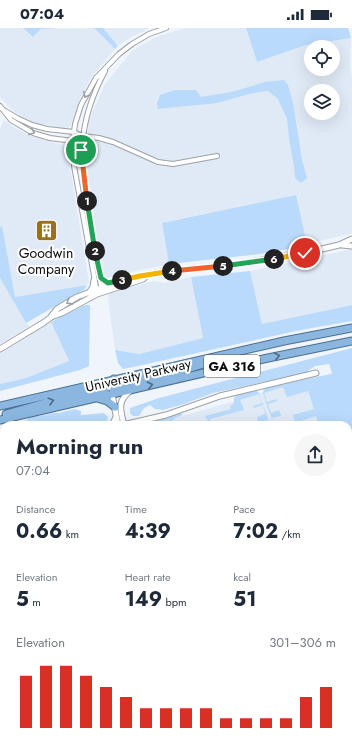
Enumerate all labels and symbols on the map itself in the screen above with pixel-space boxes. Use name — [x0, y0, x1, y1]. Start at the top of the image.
one-way arrow — [83, 90, 91, 98]
one-way arrow — [29, 128, 36, 136]
pin — [64, 133, 98, 167]
pin: 1 — [77, 191, 97, 211]
building icon: Goodwin Company — [33, 218, 59, 244]
pin — [288, 236, 322, 270]
pin: 2 — [85, 241, 105, 261]
place label: Goodwin Company — [18, 243, 75, 279]
pin: 6 — [264, 249, 284, 269]
pin: 5 — [213, 256, 233, 276]
pin: 4 — [162, 261, 182, 281]
pin: 3 — [112, 270, 132, 290]
one-way arrow — [66, 297, 73, 304]
street label: University Parkway — [83, 353, 194, 397]
one-way arrow — [274, 353, 280, 361]
road number: GA 316 — [204, 355, 260, 377]
one-way arrow — [147, 382, 153, 390]
one-way arrow — [47, 397, 54, 406]

